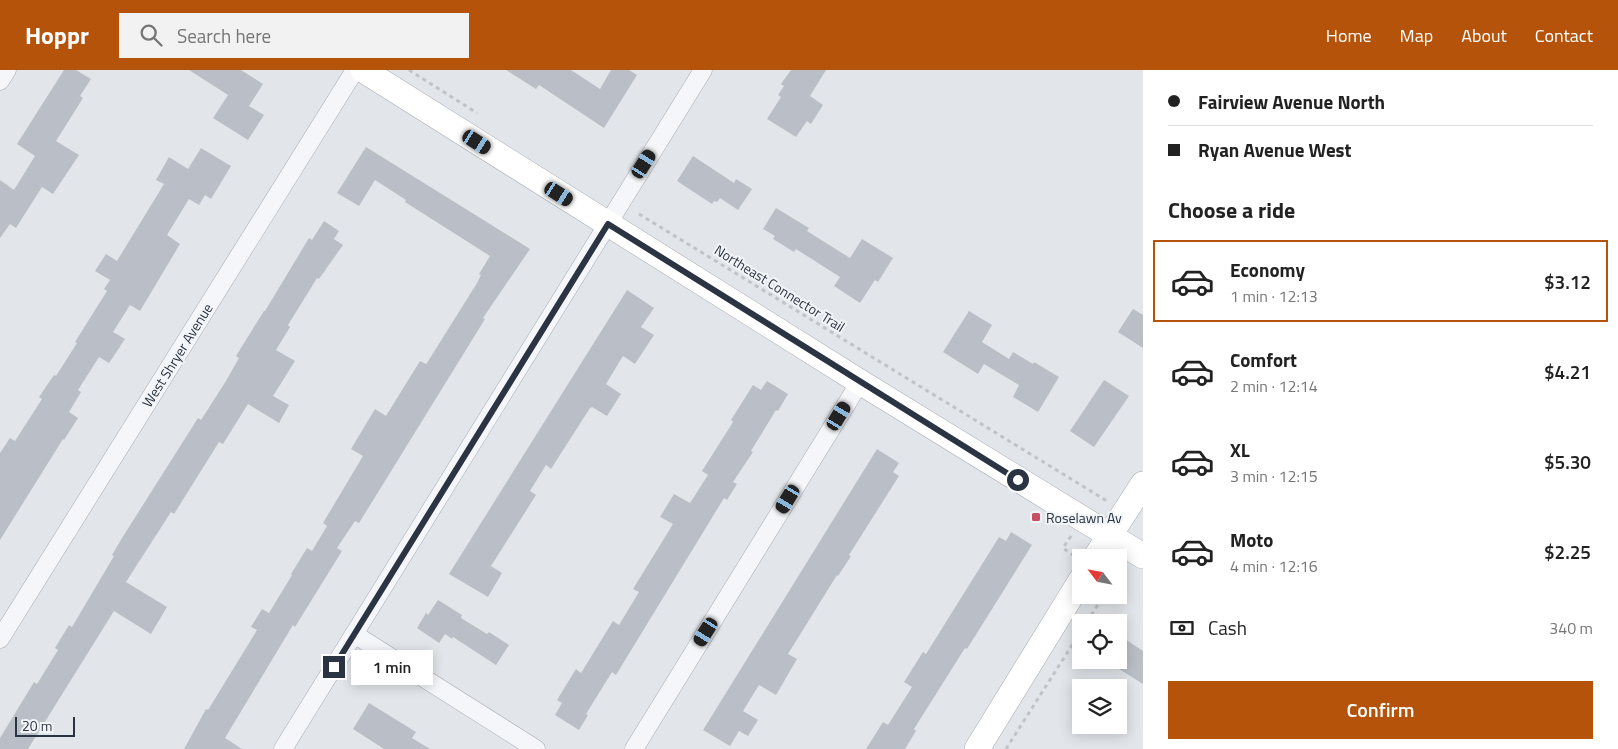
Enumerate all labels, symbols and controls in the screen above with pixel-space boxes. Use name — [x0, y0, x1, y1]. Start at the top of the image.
search box — [119, 13, 469, 58]
text: Hoppr — [25, 17, 89, 53]
icon: search — [137, 21, 165, 49]
text: Search here — [177, 21, 271, 50]
text: Home — [1326, 22, 1372, 49]
text: Map — [1400, 22, 1433, 49]
text: About — [1461, 22, 1507, 49]
text: Contact — [1535, 22, 1593, 49]
text: Fairview Avenue North — [1198, 87, 1385, 116]
car — [460, 128, 493, 156]
text: Ryan Avenue West — [1198, 135, 1351, 164]
car — [629, 147, 658, 181]
car — [542, 180, 575, 208]
text: Choose a ride — [1168, 193, 1295, 227]
street label: Northeast Connector Trail — [711, 239, 849, 337]
text: Economy — [1230, 255, 1305, 284]
icon: car — [1170, 259, 1215, 304]
text: $3.12 — [1544, 267, 1591, 296]
text: 1 min · 12:13 — [1230, 284, 1318, 308]
street label: West Shryer Avenue — [137, 299, 217, 411]
text: Comfort — [1230, 345, 1297, 374]
icon: car — [1170, 349, 1215, 394]
text: $4.21 — [1544, 357, 1591, 386]
text: 2 min · 12:14 — [1230, 374, 1318, 398]
car — [824, 399, 853, 433]
text: XL — [1230, 435, 1250, 464]
icon: car — [1170, 439, 1215, 484]
text: $5.30 — [1544, 447, 1591, 476]
text: 3 min · 12:15 — [1230, 464, 1318, 488]
route start — [1007, 469, 1029, 491]
car — [773, 482, 802, 516]
place label: Roselawn Av — [1046, 507, 1122, 528]
marker: Roselawn Av — [1030, 511, 1042, 523]
text: Moto — [1230, 525, 1273, 554]
icon: car — [1170, 529, 1215, 574]
text: $2.25 — [1544, 537, 1591, 566]
north arrow — [1072, 549, 1128, 604]
map controls — [1072, 549, 1127, 734]
text: 4 min · 12:16 — [1230, 554, 1318, 578]
text: Cash — [1208, 613, 1247, 642]
button: locate — [1072, 614, 1127, 669]
icon: cash — [1168, 614, 1196, 642]
car — [691, 615, 720, 649]
text: 340 m — [1549, 616, 1593, 640]
callout: 1 min — [352, 650, 434, 684]
text: 1 min — [373, 655, 411, 679]
route end — [323, 656, 345, 678]
button: layers — [1072, 679, 1127, 734]
button: Confirm — [1168, 681, 1593, 739]
scale bar — [15, 714, 75, 737]
text: 20 m — [22, 715, 52, 736]

